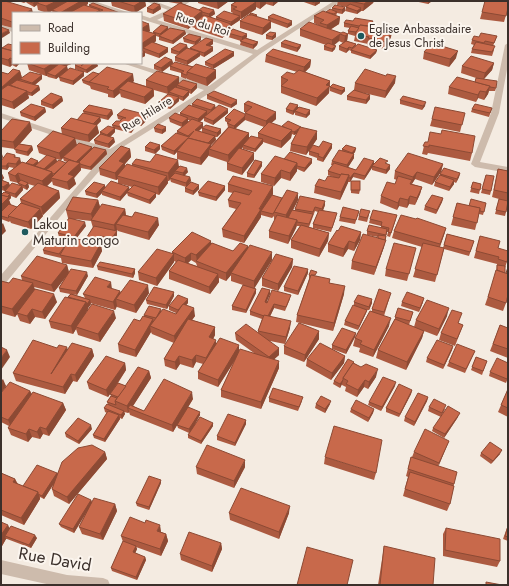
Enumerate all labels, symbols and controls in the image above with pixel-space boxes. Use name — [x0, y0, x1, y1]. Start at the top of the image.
street label: Rue du Roi — [174, 7, 232, 41]
legend — [12, 12, 142, 64]
text: Road — [48, 19, 74, 37]
place label: Eglise Anbassadaire de Jesus Christ — [369, 20, 471, 52]
marker: Eglise Anbassadaire de Jesus Christ — [356, 31, 366, 41]
text: Building — [48, 39, 90, 57]
street label: Rue Hilaire — [118, 91, 176, 137]
place label: Lakou Maturin congo — [33, 214, 119, 250]
marker: Lakou Maturin congo — [20, 227, 30, 237]
street label: Rue David — [17, 541, 93, 577]

